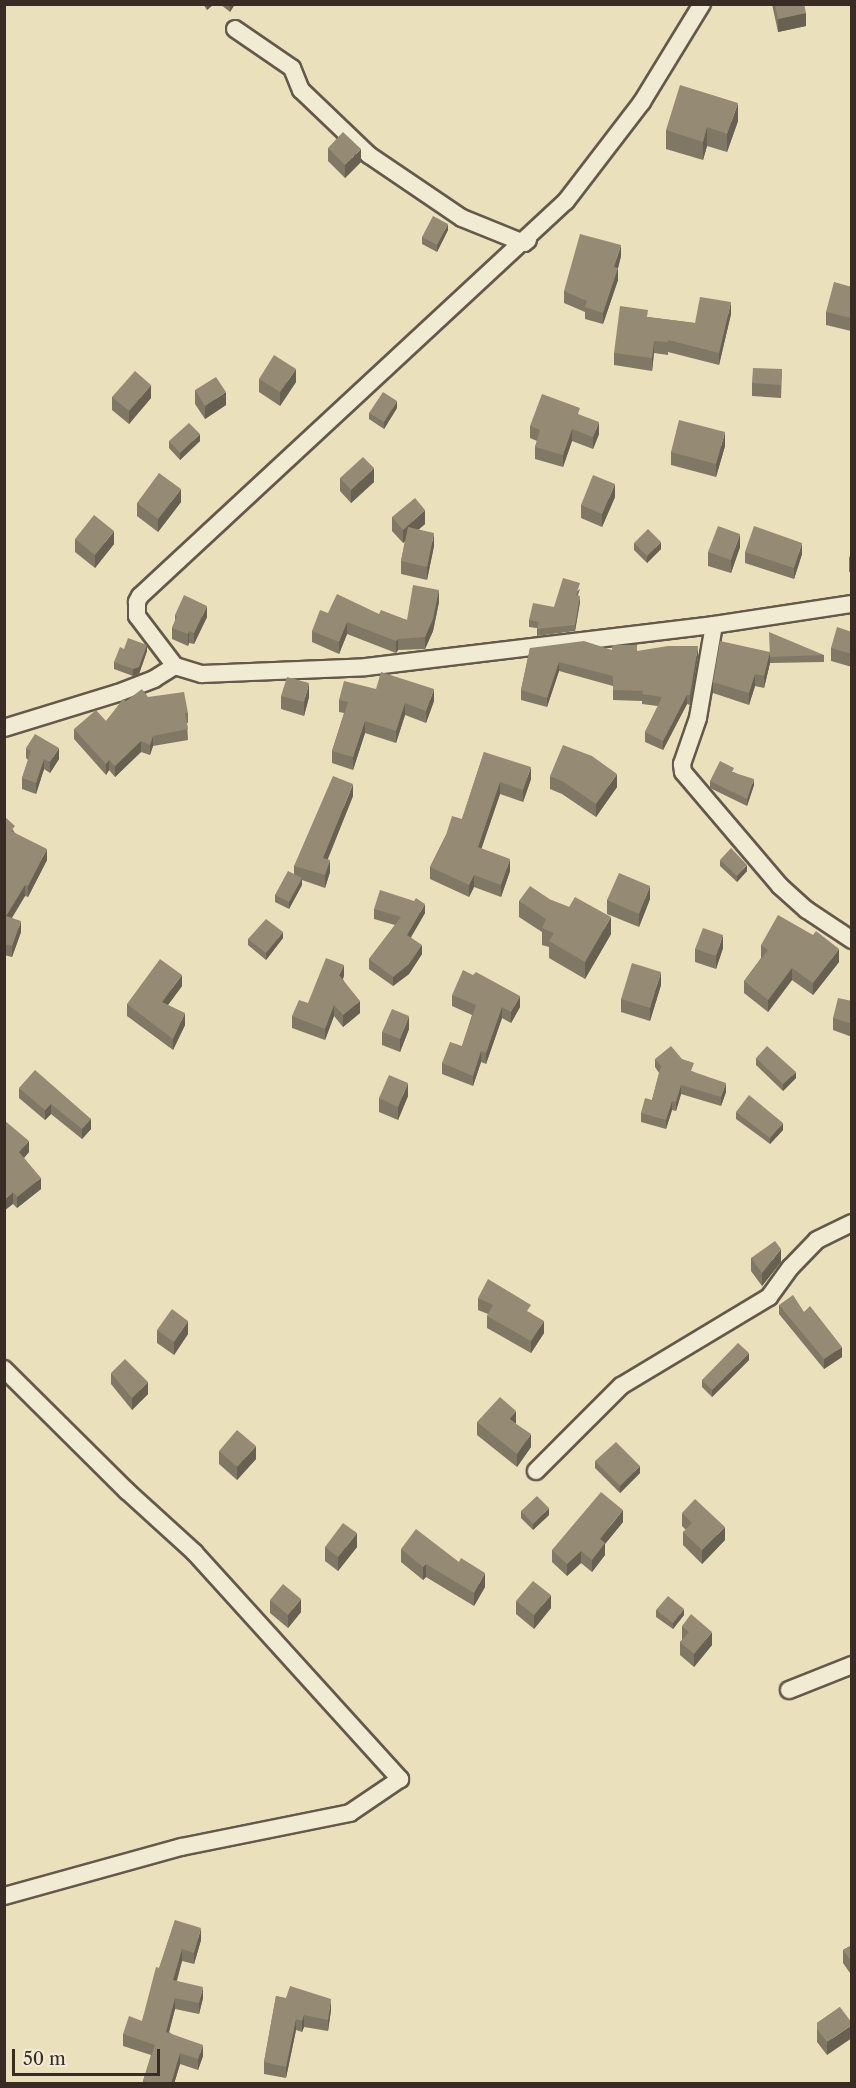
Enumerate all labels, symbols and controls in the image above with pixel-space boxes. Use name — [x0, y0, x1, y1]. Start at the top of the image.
scale bar — [15, 2037, 164, 2075]
text: 50 m — [23, 2048, 66, 2070]

